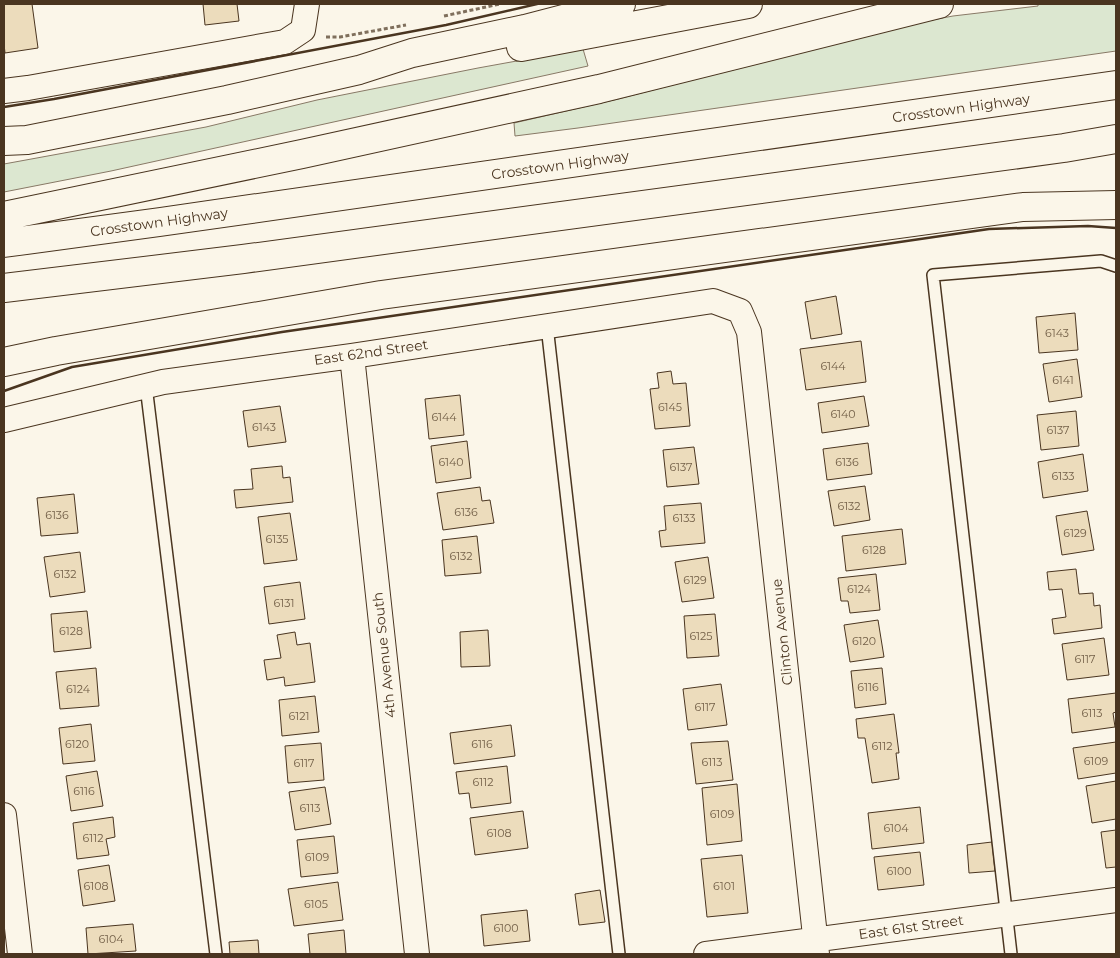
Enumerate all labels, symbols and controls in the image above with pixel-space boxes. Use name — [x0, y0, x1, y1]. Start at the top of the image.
street label: Crosstown Highway — [891, 89, 1031, 127]
street label: Crosstown Highway — [490, 146, 630, 184]
street label: Crosstown Highway — [89, 203, 229, 241]
house number: 6143 — [1045, 326, 1069, 340]
street label: East 62nd Street — [313, 335, 430, 369]
house number: 6144 — [820, 359, 846, 373]
house number: 6141 — [1052, 373, 1074, 387]
house number: 6145 — [658, 400, 682, 414]
house number: 6140 — [830, 407, 856, 421]
house number: 6144 — [431, 410, 457, 424]
house number: 6143 — [252, 420, 276, 434]
house number: 6137 — [1046, 423, 1070, 437]
house number: 6140 — [438, 455, 464, 469]
house number: 6136 — [835, 455, 859, 469]
house number: 6137 — [669, 460, 693, 474]
house number: 6133 — [1051, 469, 1075, 483]
house number: 6132 — [837, 499, 861, 513]
house number: 6136 — [454, 505, 478, 519]
house number: 6136 — [45, 508, 69, 522]
house number: 6133 — [672, 511, 696, 525]
house number: 6129 — [1063, 526, 1087, 540]
house number: 6135 — [266, 532, 289, 546]
house number: 6128 — [862, 543, 886, 557]
house number: 6132 — [449, 549, 473, 563]
house number: 6132 — [53, 567, 77, 581]
house number: 6129 — [683, 573, 707, 587]
street label: Clinton Avenue — [767, 578, 797, 686]
house number: 6124 — [847, 582, 872, 596]
street label: 4th Avenue South — [368, 591, 400, 719]
house number: 6131 — [274, 596, 294, 610]
house number: 6128 — [59, 624, 83, 638]
house number: 6125 — [689, 629, 713, 643]
house number: 6120 — [852, 634, 876, 648]
house number: 6117 — [1074, 652, 1096, 666]
house number: 6116 — [857, 680, 879, 694]
house number: 6124 — [66, 682, 91, 696]
house number: 6117 — [694, 700, 716, 714]
house number: 6113 — [1082, 706, 1102, 720]
house number: 6121 — [289, 709, 309, 723]
house number: 6120 — [65, 737, 89, 751]
house number: 6116 — [471, 737, 493, 751]
house number: 6112 — [872, 739, 892, 753]
house number: 6109 — [1084, 754, 1109, 768]
house number: 6113 — [702, 755, 722, 769]
house number: 6117 — [293, 756, 315, 770]
house number: 6112 — [473, 775, 493, 789]
house number: 6116 — [73, 784, 95, 798]
house number: 6113 — [300, 801, 320, 815]
house number: 6109 — [710, 807, 735, 821]
house number: 6104 — [883, 821, 909, 835]
house number: 6108 — [487, 826, 511, 840]
house number: 6112 — [83, 831, 103, 845]
house number: 6109 — [305, 850, 330, 864]
house number: 6100 — [886, 864, 912, 878]
house number: 6108 — [84, 879, 108, 893]
house number: 6101 — [713, 879, 735, 893]
house number: 6105 — [304, 897, 328, 911]
street label: East 61st Street — [857, 911, 965, 943]
house number: 6100 — [493, 921, 519, 935]
house number: 6104 — [98, 932, 124, 946]

